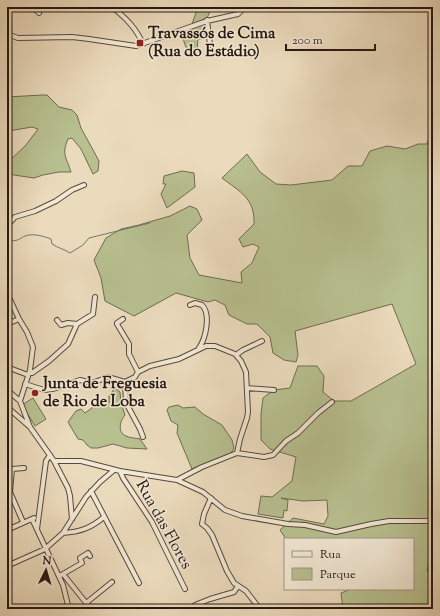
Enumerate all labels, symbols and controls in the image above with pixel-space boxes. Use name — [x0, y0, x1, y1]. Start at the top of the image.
place label: Travassós de Cima (Rua do Estádio) — [148, 23, 276, 64]
scale bar — [286, 26, 375, 52]
text: 200 m — [292, 32, 323, 50]
marker: Travassós de Cima (Rua do Estádio) — [135, 38, 145, 48]
place label: Junta de Freguesia de Rio de Loba — [41, 373, 168, 414]
marker: Junta de Freguesia de Rio de Loba — [30, 388, 40, 398]
street label: Rua das Flores — [129, 476, 197, 574]
legend — [284, 538, 414, 590]
text: Rua — [320, 546, 341, 564]
north arrow — [26, 550, 66, 590]
text: N — [41, 553, 52, 569]
text: Parque — [320, 566, 356, 584]

